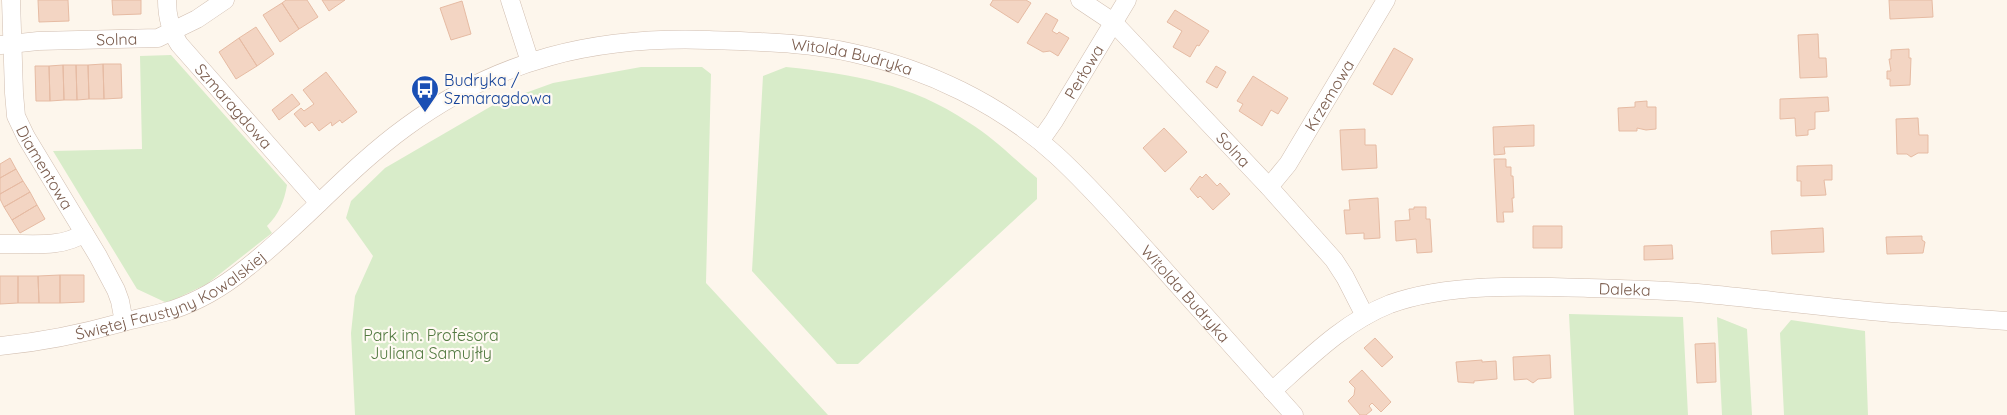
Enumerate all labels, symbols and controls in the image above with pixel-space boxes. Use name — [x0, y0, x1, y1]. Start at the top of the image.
street label: Solna — [96, 29, 138, 50]
street label: Witolda Budryka — [790, 34, 915, 79]
street label: Perłowa — [1060, 41, 1108, 102]
street label: Krzemowa — [1300, 56, 1358, 134]
street label: Szmaragdowa — [191, 59, 277, 153]
place label: Budryka / Szmaragdowa — [444, 70, 551, 108]
bus stop icon: Budryka / Szmaragdowa — [410, 74, 440, 113]
street label: Diamentowa — [12, 122, 77, 213]
street label: Solna — [1212, 128, 1255, 171]
street label: Witolda Budryka — [1137, 241, 1234, 347]
street label: Świętej Faustyny Kowalskiej — [73, 247, 270, 344]
street label: Daleka — [1599, 278, 1651, 300]
park label: Park im. Profesora Juliana Samujłły — [363, 325, 499, 363]

